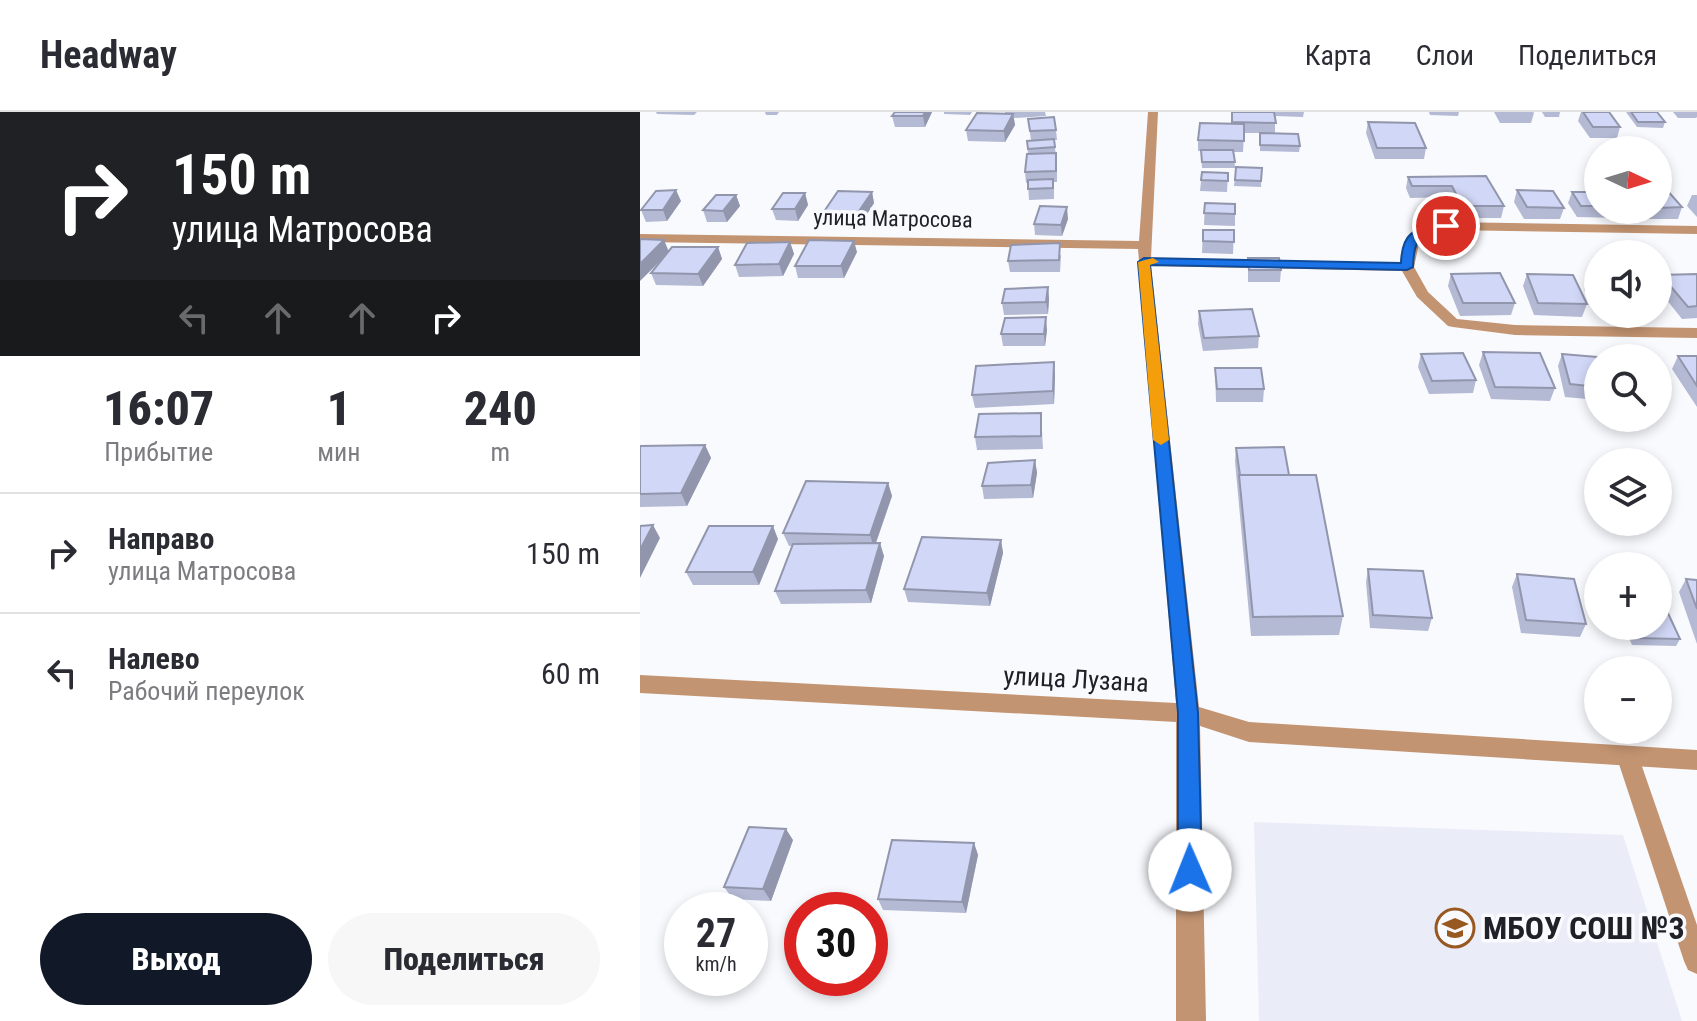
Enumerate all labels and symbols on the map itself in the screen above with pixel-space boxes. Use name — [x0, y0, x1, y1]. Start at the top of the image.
north arrow — [1584, 136, 1672, 224]
pin — [1412, 192, 1480, 260]
street label: улица Матросова — [813, 205, 973, 232]
street label: улица Лузана — [1003, 660, 1149, 698]
position arrow — [1148, 828, 1232, 912]
speed limit sign: 30 — [784, 892, 888, 996]
school or university icon: МБОУ СОШ №3 — [1434, 907, 1476, 949]
place label: МБОУ СОШ №3 — [1483, 909, 1685, 947]

